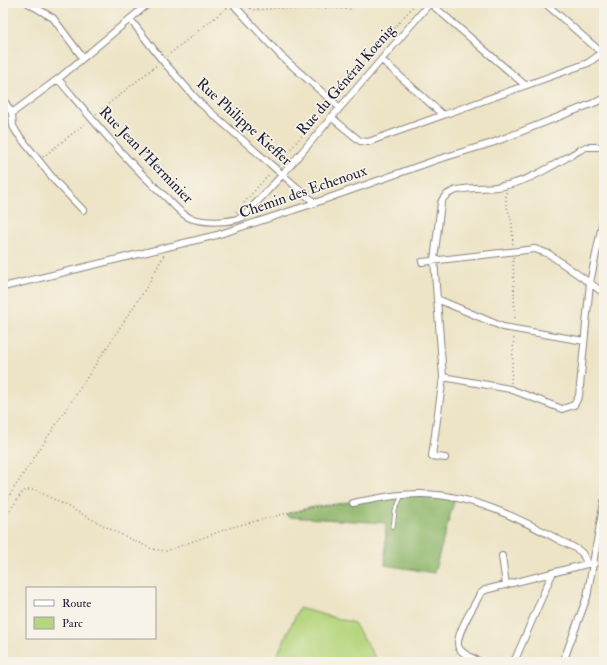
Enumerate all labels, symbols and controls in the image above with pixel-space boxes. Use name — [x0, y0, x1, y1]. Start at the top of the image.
street label: Rue du Général Koenig — [293, 20, 400, 139]
street label: Rue Philippe Kieffer — [192, 74, 296, 171]
street label: Rue Jean l'Herminier — [94, 102, 197, 209]
street label: Chemin des Echenoux — [237, 161, 370, 223]
legend — [26, 587, 156, 639]
text: Route — [62, 596, 91, 611]
text: Parc — [62, 616, 83, 631]

